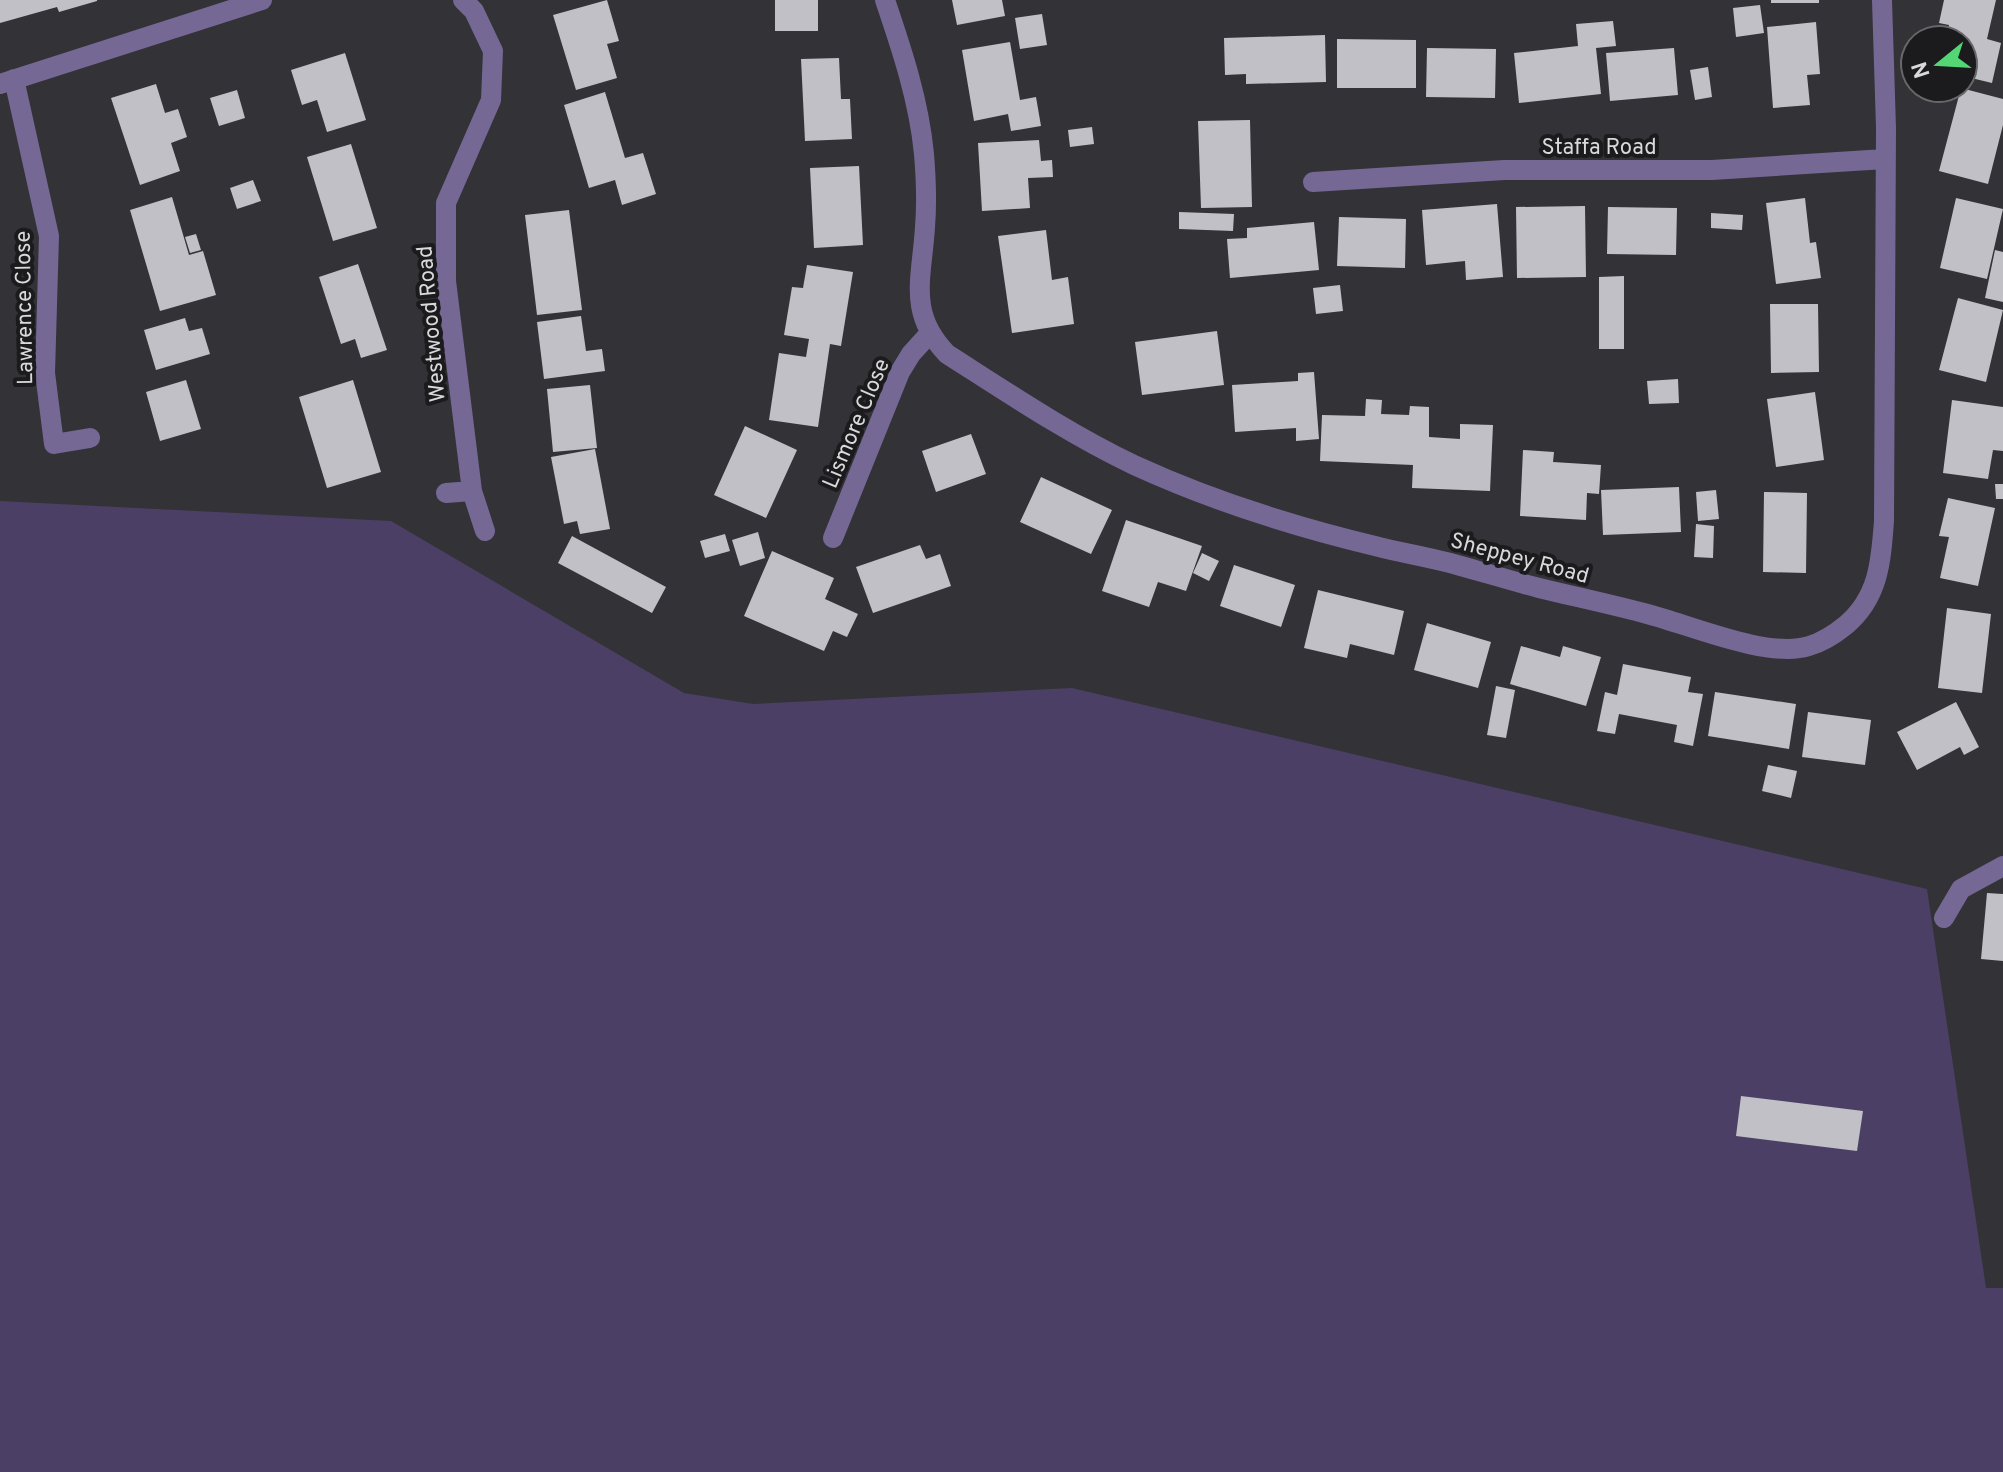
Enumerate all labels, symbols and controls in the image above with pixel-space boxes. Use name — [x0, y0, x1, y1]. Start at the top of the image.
north arrow — [1899, 24, 1979, 104]
text: N — [1907, 58, 1938, 81]
street label: Staffa Road — [1541, 135, 1657, 162]
street label: Lawrence Close — [11, 231, 40, 385]
street label: Westwood Road — [412, 244, 453, 403]
street label: Lismore Close — [818, 355, 897, 493]
street label: Sheppey Road — [1447, 528, 1592, 591]

